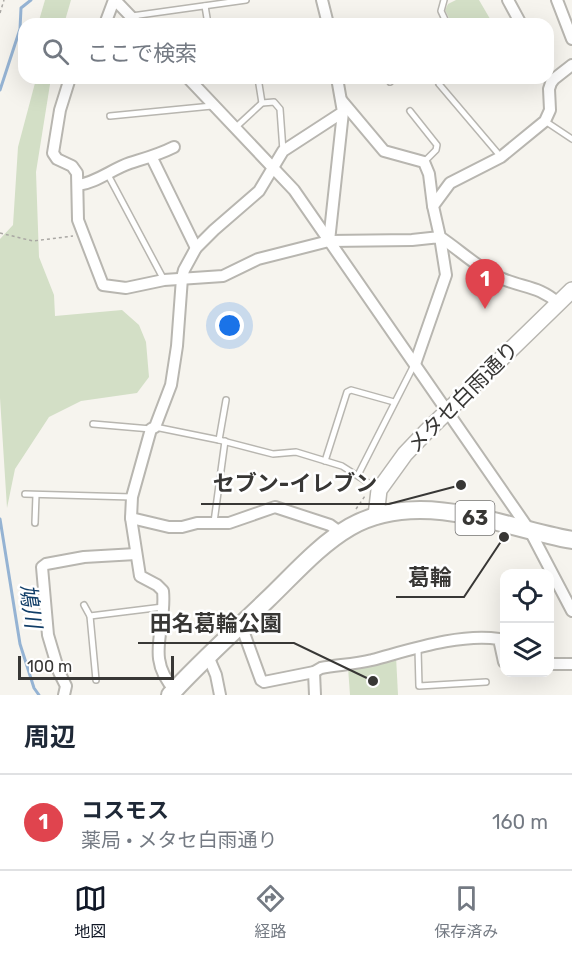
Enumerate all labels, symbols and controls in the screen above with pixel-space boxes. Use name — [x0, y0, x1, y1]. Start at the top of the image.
search box — [18, 18, 554, 84]
icon: search — [39, 35, 72, 68]
text: ここで検索 — [87, 40, 197, 67]
pin: 1 — [466, 260, 504, 309]
your location — [215, 311, 244, 340]
street label: メタセ白雨通り — [402, 336, 523, 457]
callout: セブン-イレブン — [201, 464, 389, 504]
text: セブン-イレブン — [213, 470, 377, 497]
road number: 63 — [456, 501, 494, 535]
callout: 葛輪 — [396, 557, 464, 597]
text: 葛輪 — [408, 564, 452, 591]
map controls — [500, 569, 554, 677]
button: locate — [500, 569, 554, 623]
water label: 鳩川 — [14, 582, 48, 632]
callout: 田名葛輪公園 — [138, 603, 294, 643]
text: 田名葛輪公園 — [150, 610, 282, 637]
button: layers — [500, 623, 554, 677]
scale bar — [18, 653, 174, 680]
text: 100 m — [27, 657, 72, 676]
text: 周辺 — [24, 722, 76, 753]
text: コスモス — [81, 797, 169, 824]
text: 1 — [39, 810, 48, 834]
text: 160 m — [492, 810, 548, 834]
text: 薬局 · メタセ白雨通り — [81, 828, 277, 852]
tab: 地図 — [74, 882, 107, 942]
tab: 経路 — [254, 882, 287, 942]
tab: 保存済み — [434, 882, 498, 942]

